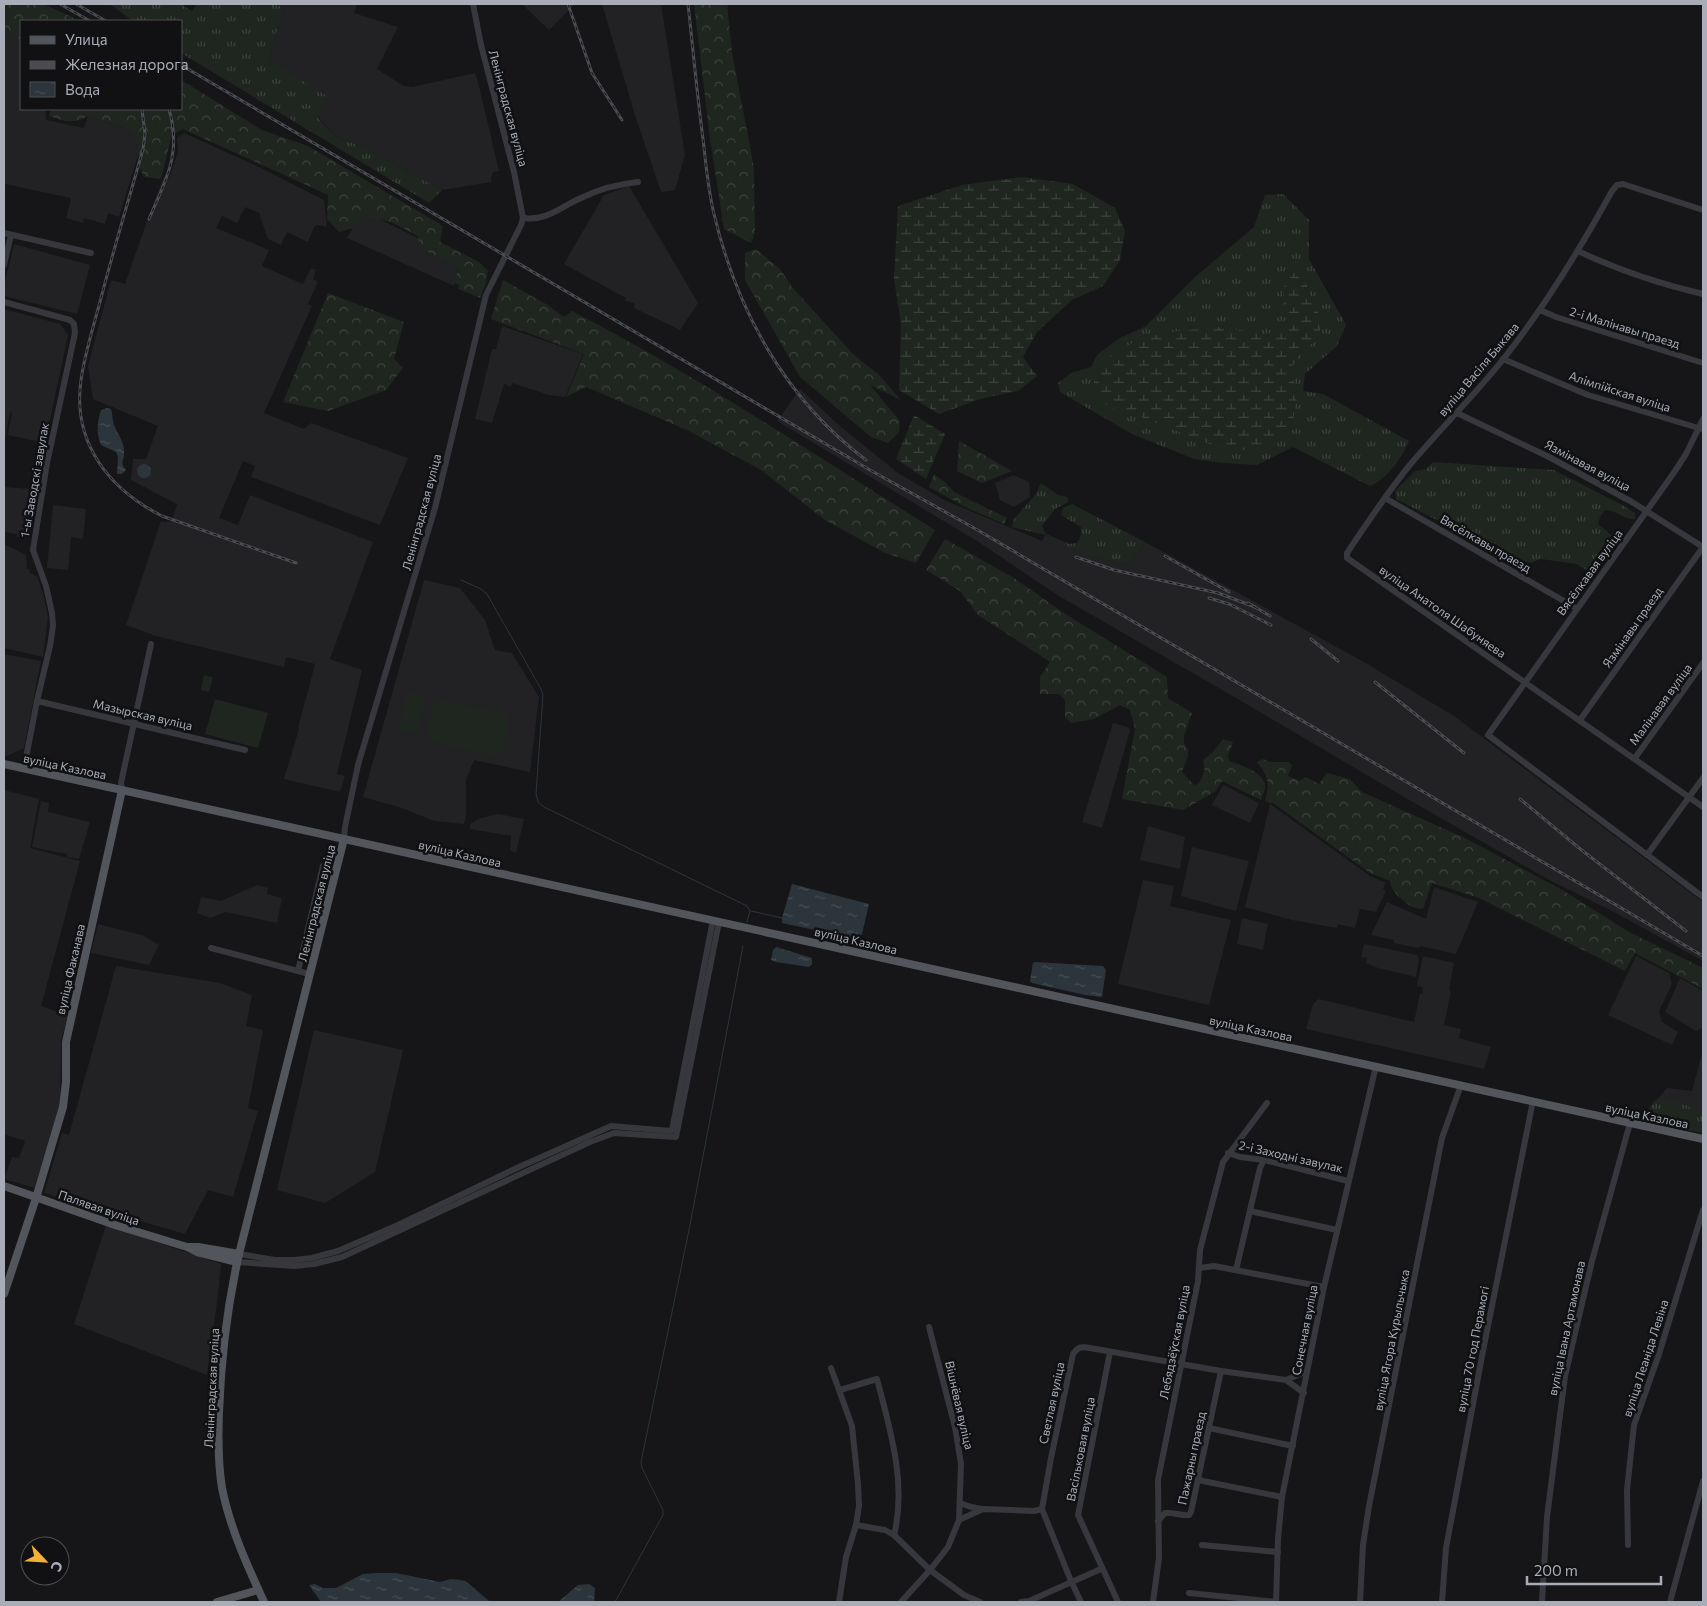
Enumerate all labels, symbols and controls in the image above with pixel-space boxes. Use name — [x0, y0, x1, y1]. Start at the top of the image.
legend — [20, 20, 182, 110]
text: Улица — [65, 30, 107, 48]
street label: Ленінградская вуліца — [487, 48, 531, 168]
text: Железная дорога — [65, 55, 189, 73]
text: Вода — [65, 80, 100, 98]
street label: 2-і Малінавы праезд — [1568, 304, 1682, 350]
street label: вуліца Васіля Быкава — [1435, 319, 1521, 419]
street label: Алімпійская вуліца — [1567, 368, 1673, 414]
street label: 1-ы Заводскі завулак — [17, 421, 51, 538]
street label: Язмінавая вуліца — [1543, 437, 1633, 493]
street label: Ленінградская вуліца — [399, 452, 443, 572]
street label: Вясёлкавы праезд — [1438, 511, 1534, 575]
street label: Вясёлкавая вуліца — [1553, 526, 1625, 618]
street label: вуліца Анатоля Шабуняева — [1377, 562, 1509, 660]
street label: Язмінавы праезд — [1599, 584, 1665, 670]
street label: Малінавая вуліца — [1626, 661, 1694, 747]
street label: Мазырская вуліца — [92, 696, 194, 732]
street label: вуліца Казлова — [22, 750, 108, 782]
street label: вуліца Казлова — [417, 837, 503, 869]
street label: Ленінградская вуліца — [295, 843, 337, 963]
street label: вуліца Факанава — [53, 922, 87, 1016]
street label: вуліца Казлова — [813, 924, 899, 956]
street label: вуліца Казлова — [1208, 1012, 1294, 1044]
street label: вуліца Казлова — [1604, 1099, 1690, 1131]
street label: 2-і Заходні завулак — [1238, 1137, 1345, 1175]
street label: Палявая вуліца — [57, 1187, 141, 1227]
street label: вуліца Івана Артамонава — [1545, 1259, 1587, 1397]
street label: вуліца Ягора Курыльчыка — [1370, 1268, 1412, 1412]
street label: Лебядзёўская вуліца — [1156, 1284, 1192, 1400]
street label: Сонечная вуліца — [1288, 1284, 1320, 1376]
street label: вуліца 70 год Перамогі — [1453, 1285, 1491, 1413]
street label: вуліца Леаніда Левіна — [1619, 1298, 1671, 1418]
street label: Ленінградская вуліца — [201, 1328, 221, 1448]
street label: Вішнёвая вуліца — [943, 1359, 977, 1451]
street label: Светлая вуліца — [1035, 1361, 1067, 1445]
street label: Васільковая вуліца — [1063, 1396, 1097, 1502]
street label: Пажарны праезд — [1174, 1410, 1208, 1506]
north arrow — [20, 1536, 70, 1586]
scale bar — [1527, 1554, 1661, 1586]
text: С — [48, 1559, 67, 1575]
text: 200 m — [1534, 1561, 1578, 1579]

